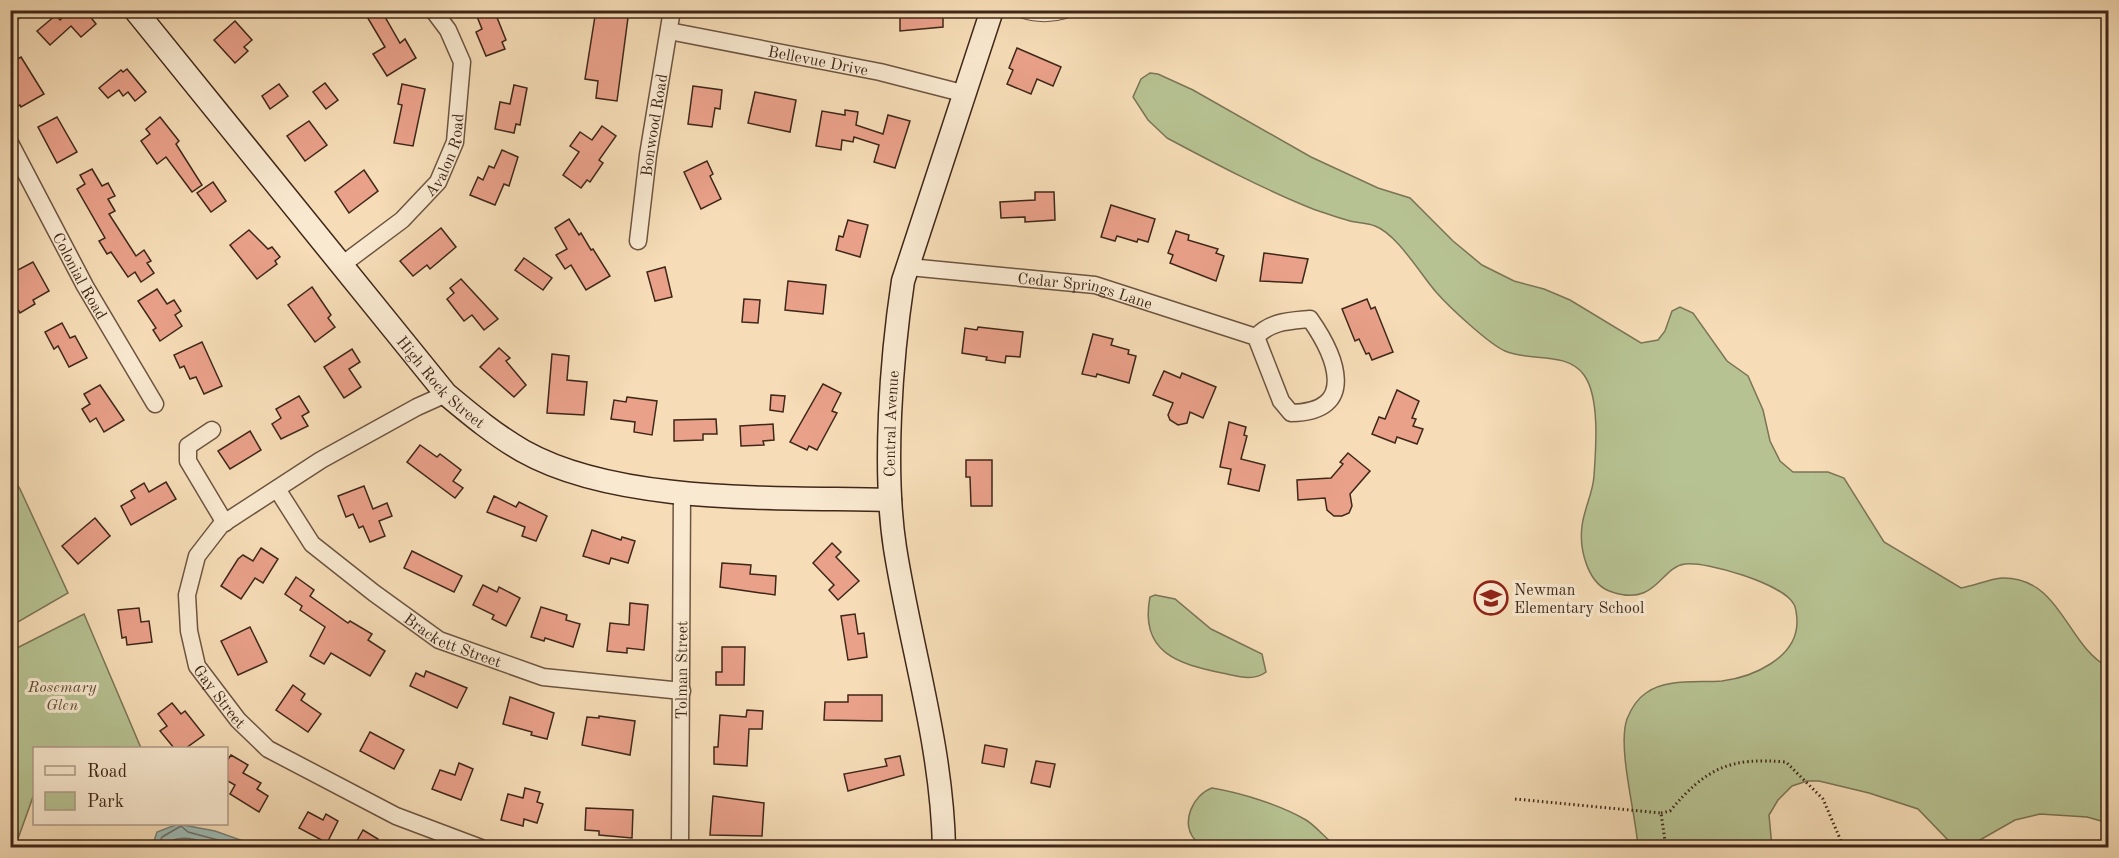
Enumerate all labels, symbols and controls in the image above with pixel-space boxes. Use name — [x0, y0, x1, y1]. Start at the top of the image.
street label: Bellevue Drive — [766, 44, 869, 80]
street label: Bonwood Road — [640, 73, 671, 177]
street label: Avalon Road — [423, 113, 467, 201]
street label: Colonial Road — [48, 230, 109, 323]
street label: Cedar Springs Lane — [1017, 272, 1154, 313]
street label: High Rock Street — [393, 334, 487, 432]
street label: Central Avenue — [883, 370, 903, 477]
school or university icon: Newman Elementary School — [1473, 580, 1509, 616]
place label: Newman Elementary School — [1514, 583, 1644, 617]
street label: Brackett Street — [400, 611, 503, 672]
street label: Tolman Street — [675, 620, 691, 719]
street label: Gay Street — [189, 663, 248, 733]
park label: Rosemary Glen — [27, 680, 97, 714]
legend — [33, 747, 228, 825]
text: Road — [87, 763, 127, 781]
text: Park — [87, 793, 124, 811]

